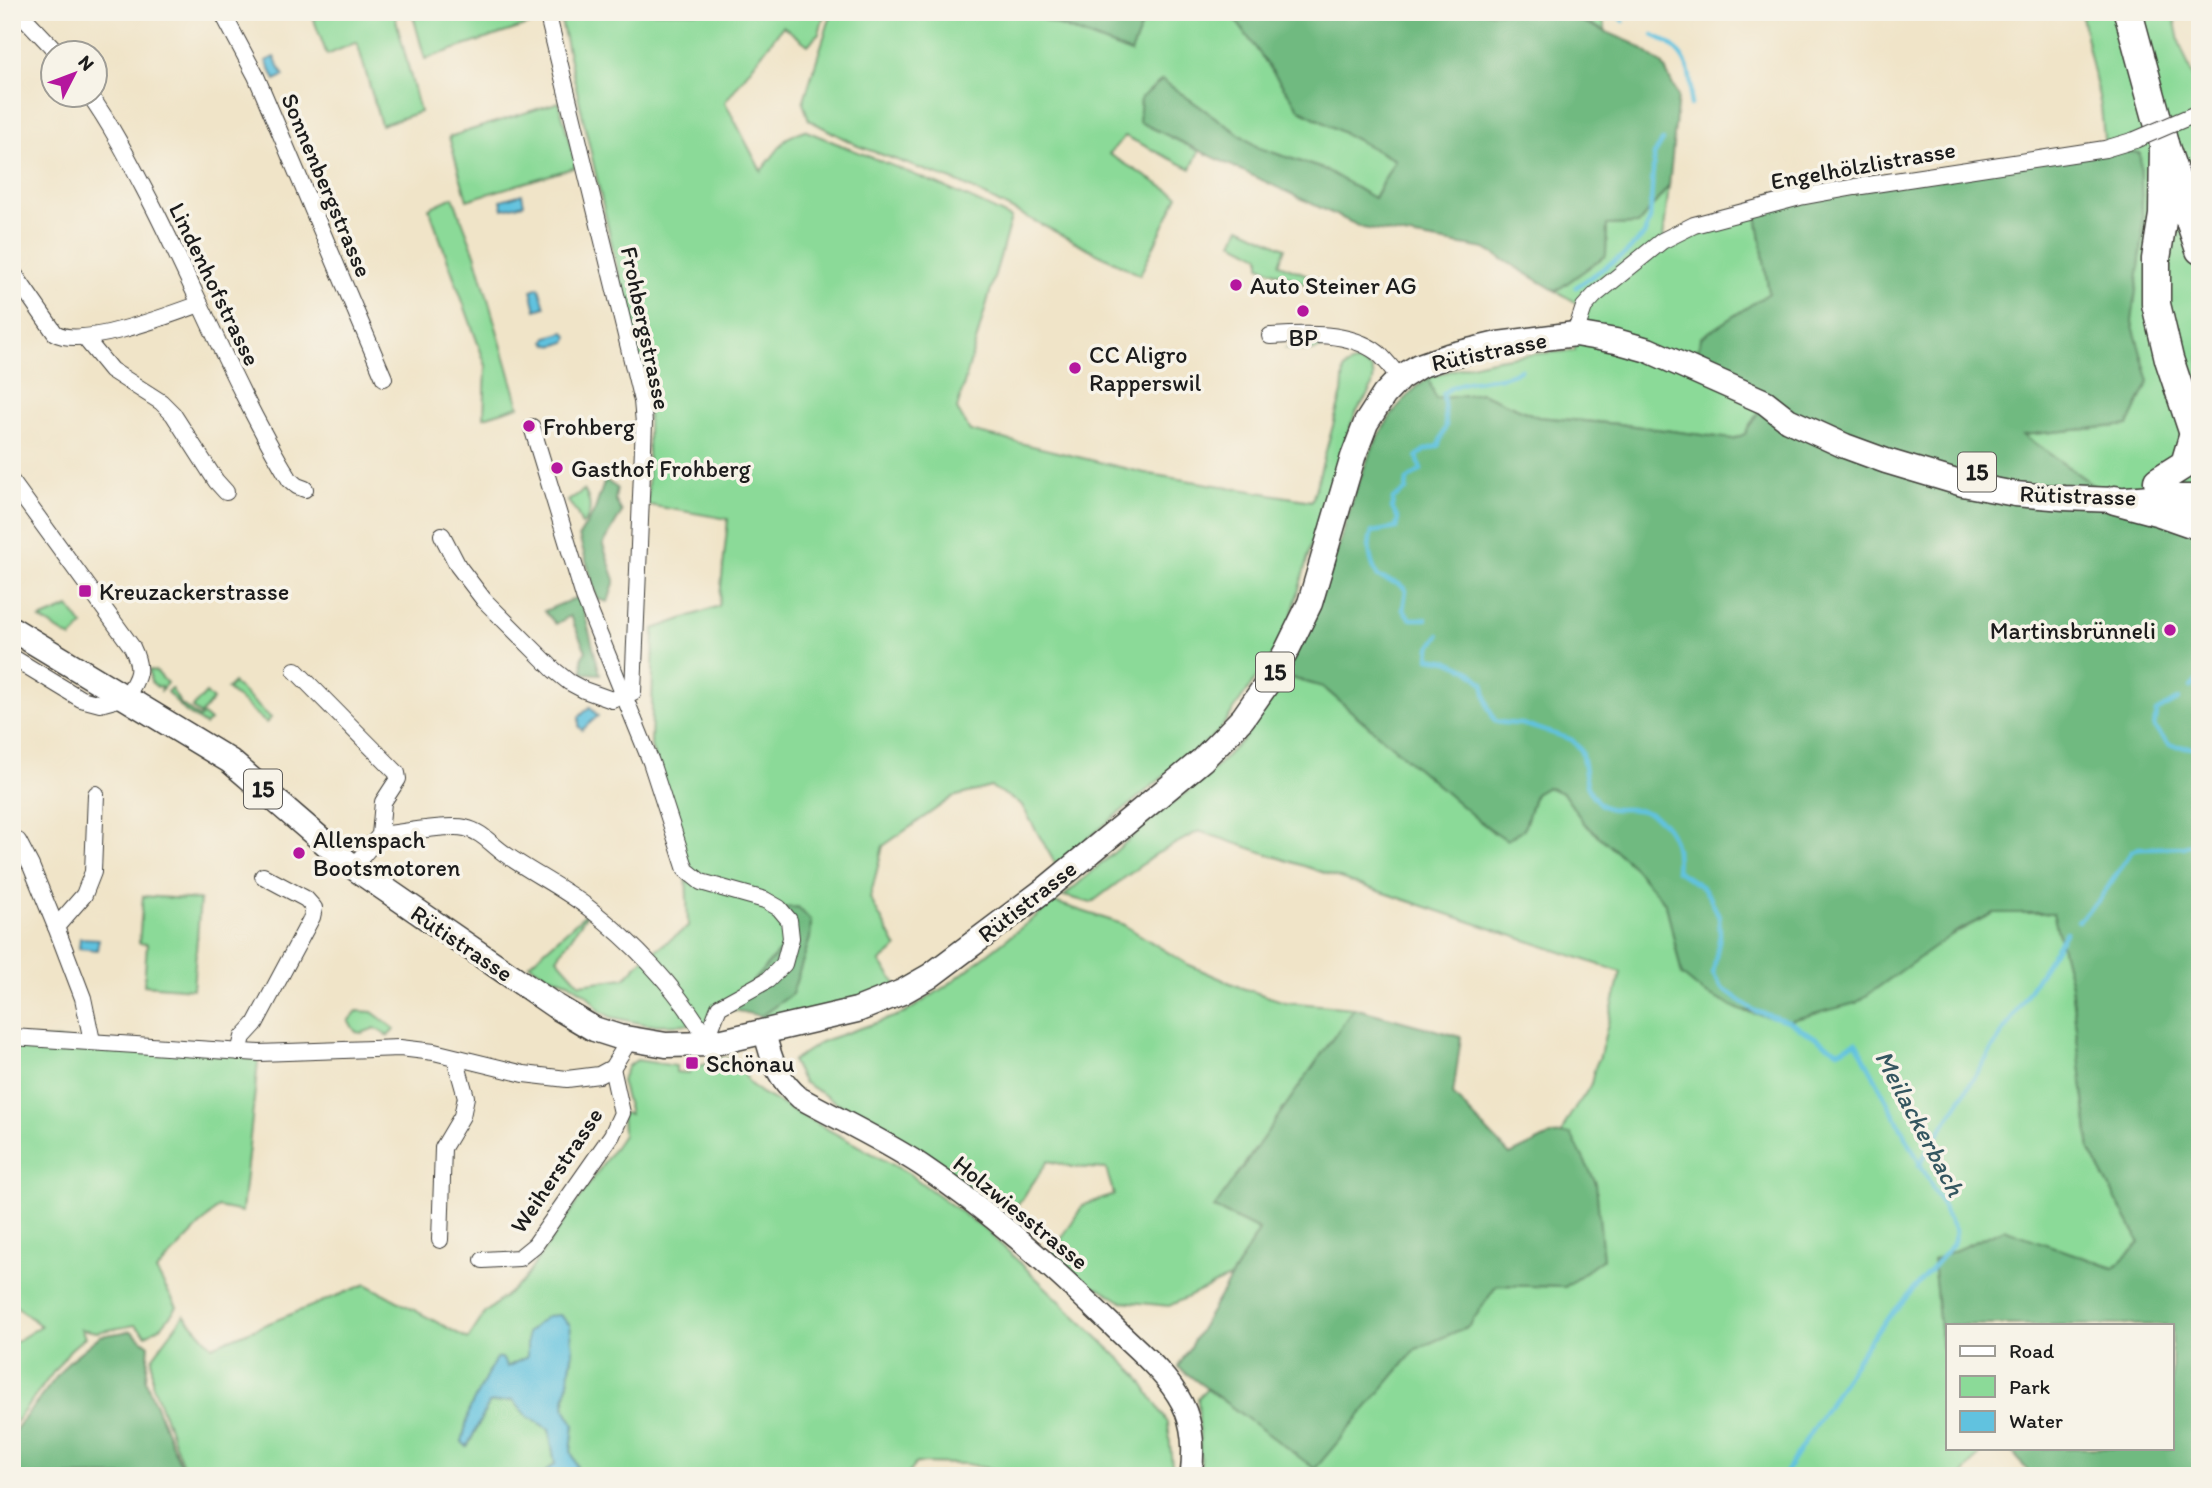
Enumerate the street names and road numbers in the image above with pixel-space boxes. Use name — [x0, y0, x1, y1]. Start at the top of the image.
street label: Sonnenbergstrasse — [275, 89, 379, 281]
street label: Engelhölzlistrasse — [1768, 134, 1958, 196]
street label: Lindenhofstrasse — [163, 198, 267, 370]
street label: Frohbergstrasse — [615, 244, 677, 412]
street label: Rütistrasse — [1429, 325, 1549, 377]
road number: 15 — [1958, 452, 1996, 492]
street label: Rütistrasse — [2019, 478, 2137, 512]
road number: 15 — [1256, 652, 1294, 692]
road number: 15 — [244, 769, 282, 808]
street label: Rütistrasse — [972, 854, 1082, 948]
street label: Rütistrasse — [405, 898, 519, 988]
street label: Weiherstrasse — [503, 1102, 609, 1238]
street label: Holzwiesstrasse — [947, 1149, 1095, 1275]

